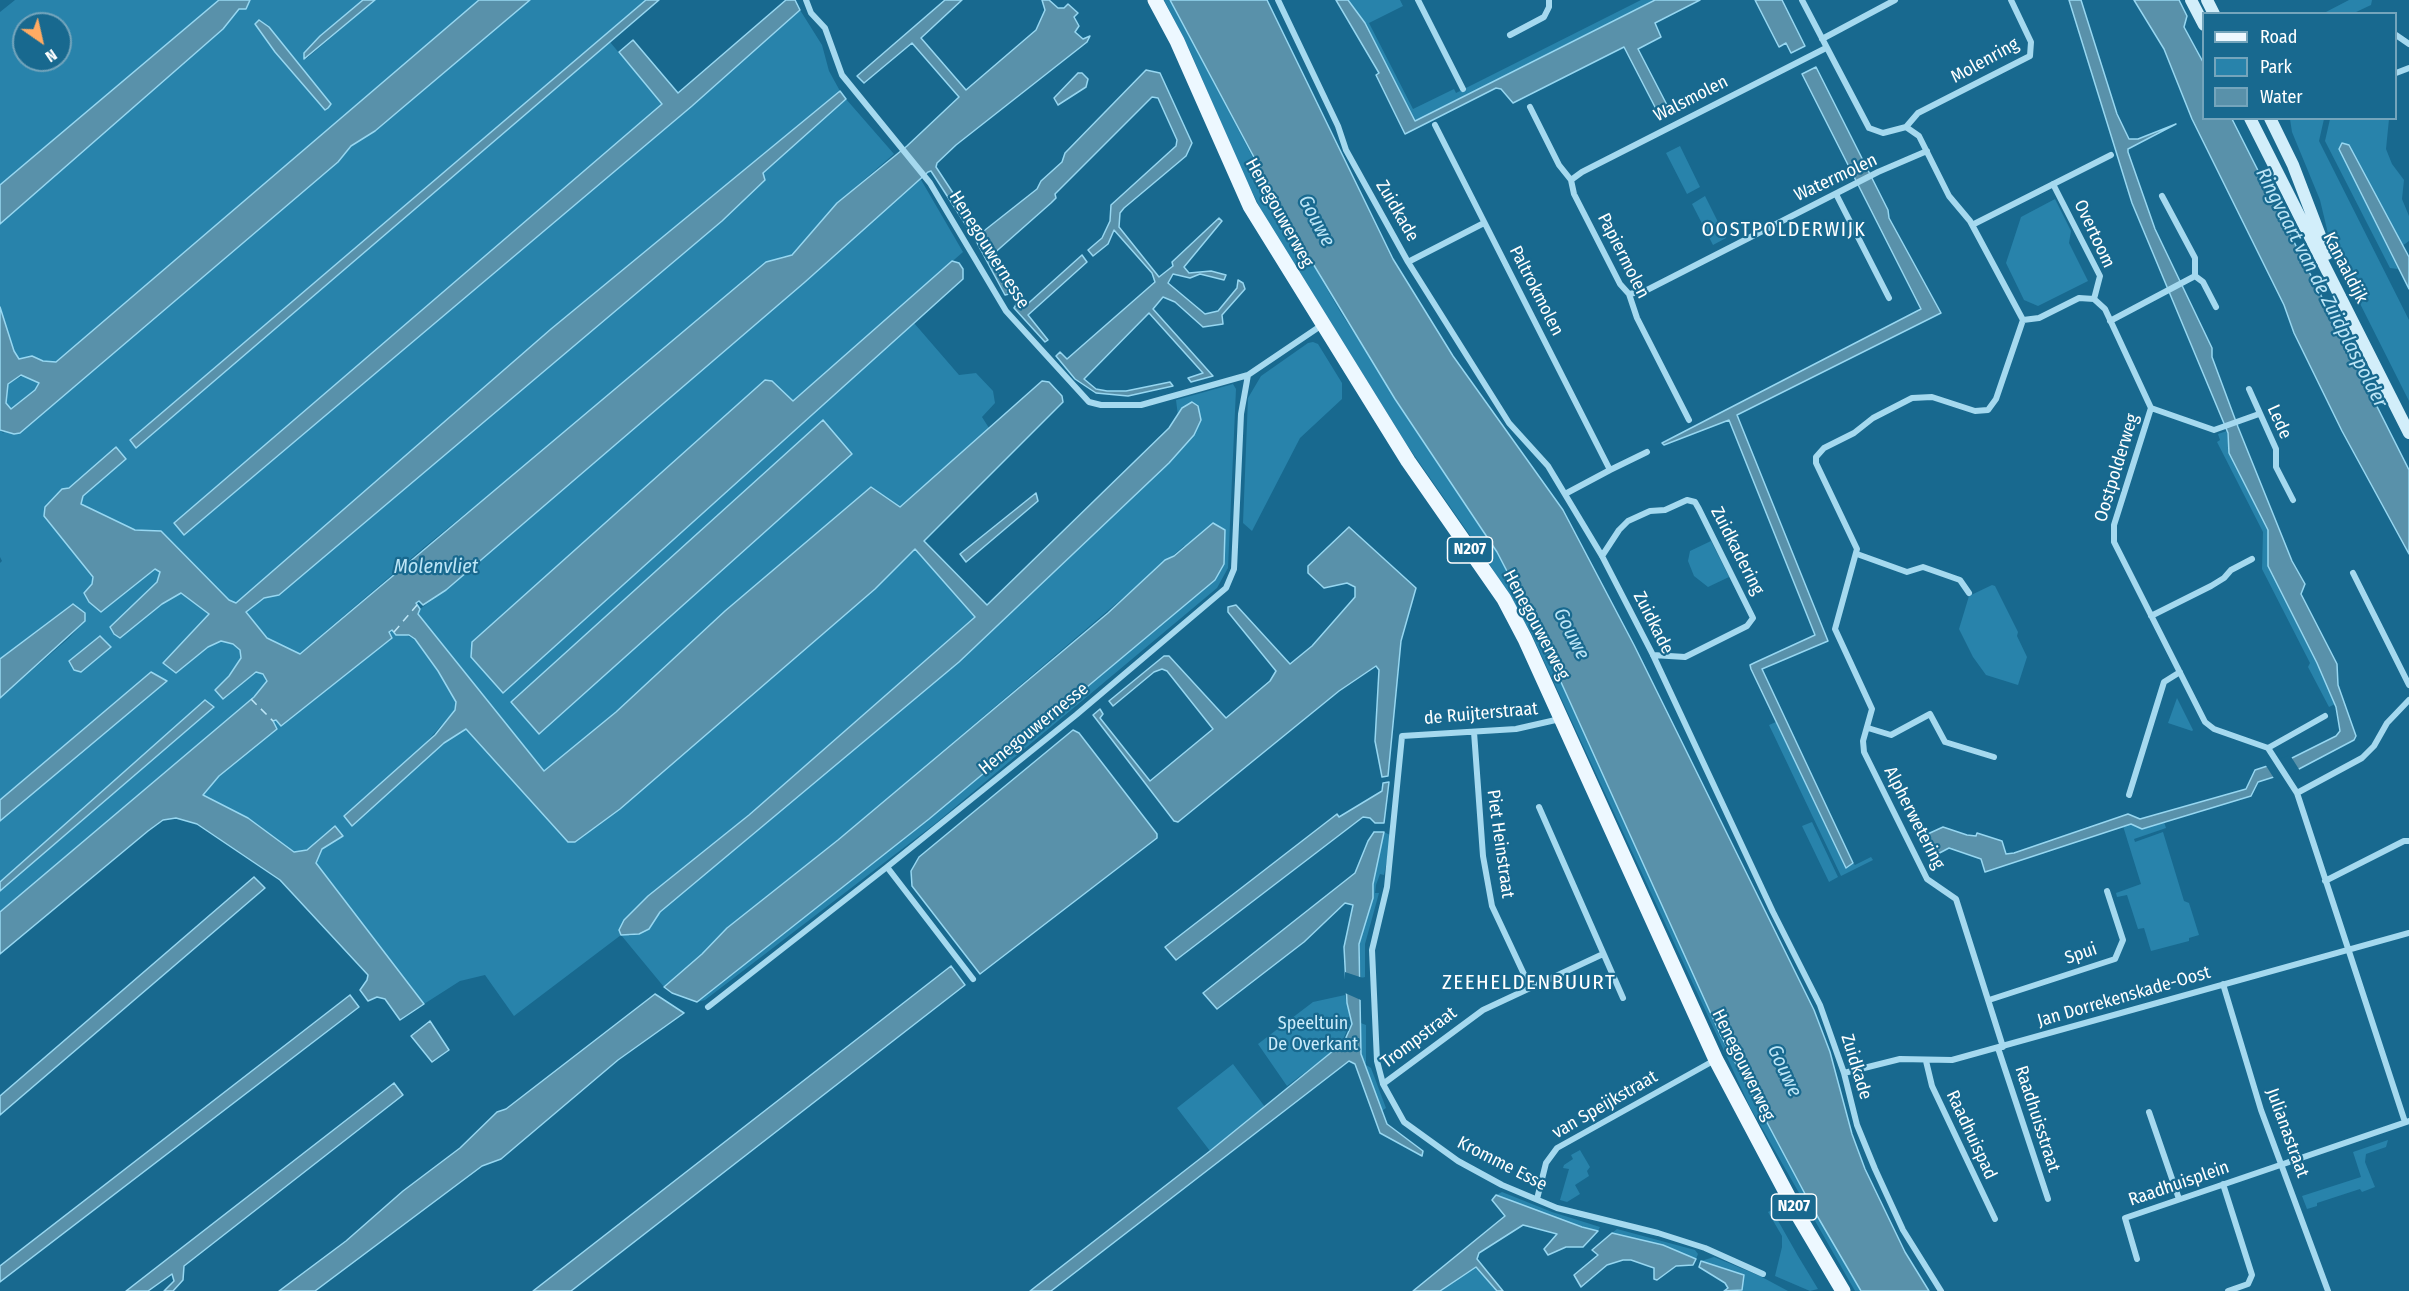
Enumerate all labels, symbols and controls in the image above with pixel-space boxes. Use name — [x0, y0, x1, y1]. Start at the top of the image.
north arrow — [12, 12, 72, 72]
legend — [2202, 12, 2397, 120]
text: Road — [2260, 26, 2297, 48]
street label: Molenring — [1947, 34, 2023, 88]
text: N — [42, 45, 61, 66]
text: Park — [2260, 56, 2292, 78]
street label: Walsmolen — [1650, 71, 1732, 127]
text: Water — [2260, 86, 2303, 108]
street label: Watermolen — [1791, 149, 1881, 207]
street label: Henegouwerweg — [1240, 155, 1318, 271]
water label: Ringvaart van de Zuidplaspolder — [2250, 164, 2392, 412]
street label: Zuidkade — [1371, 176, 1423, 246]
street label: Henegouwernesse — [944, 187, 1034, 313]
water label: Gouwe — [1293, 191, 1339, 251]
street label: Overtoom — [2069, 196, 2119, 272]
street label: Papiermolen — [1592, 210, 1654, 302]
district label: OOSTPOLDERWIJK — [1702, 218, 1866, 242]
street label: Kanaaldijk — [2318, 229, 2372, 307]
street label: Paltrokmolen — [1504, 243, 1568, 339]
street label: Lede — [2262, 402, 2296, 442]
street label: Oostpolderweg — [2090, 411, 2144, 525]
street label: Zuidkadering — [1706, 503, 1768, 599]
road number: N207 — [1448, 537, 1492, 563]
water label: Molenvliet — [394, 555, 478, 579]
street label: Henegouwerweg — [1498, 566, 1574, 684]
street label: Zuidkade — [1628, 588, 1678, 658]
water label: Gouwe — [1548, 604, 1594, 664]
street label: Henegouwernesse — [975, 678, 1093, 780]
street label: de Ruijterstraat — [1423, 698, 1539, 730]
street label: Alpherwetering — [1879, 763, 1949, 873]
street label: Piet Heinstraat — [1482, 788, 1518, 900]
street label: Spui — [2062, 939, 2100, 969]
street label: Jan Dorrekenskade-Oost — [2035, 962, 2213, 1032]
district label: ZEEHELDENBUURT — [1442, 970, 1616, 996]
street label: Trompstraat — [1377, 1003, 1461, 1073]
street label: Henegouwerweg — [1707, 1006, 1779, 1124]
park label: Speeltuin De Overkant — [1268, 1013, 1358, 1056]
street label: Zuidkade — [1836, 1032, 1876, 1102]
water label: Gouwe — [1762, 1041, 1806, 1101]
street label: Raadhuisstraat — [2010, 1063, 2064, 1175]
street label: van Speijkstraat — [1549, 1066, 1661, 1144]
street label: Julianastraat — [2261, 1085, 2313, 1181]
street label: Raadhuispad — [1941, 1087, 2001, 1183]
street label: Kromme Esse — [1453, 1132, 1551, 1196]
street label: Raadhuisplein — [2126, 1157, 2232, 1211]
road number: N207 — [1772, 1194, 1816, 1220]

